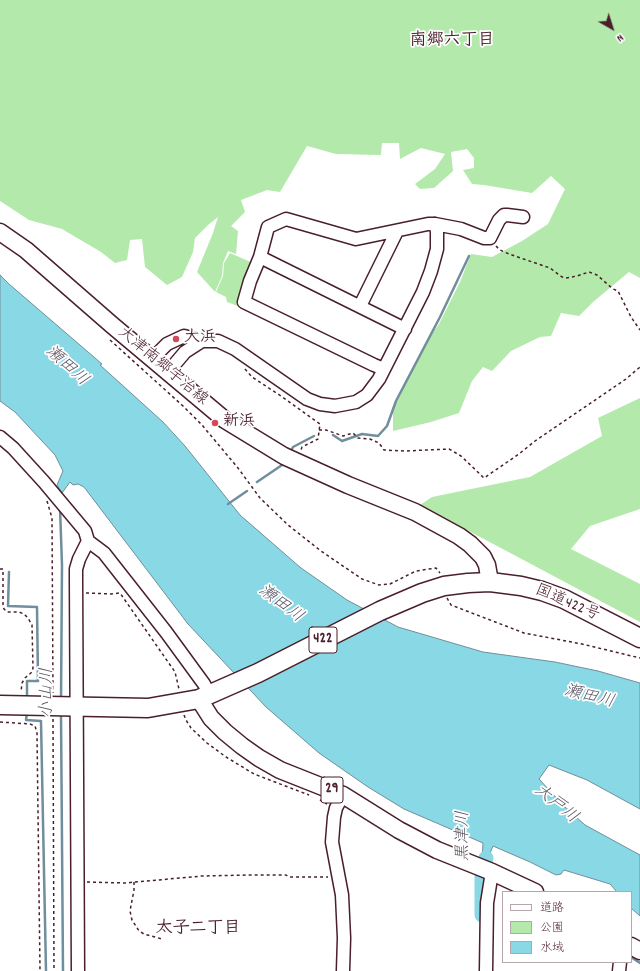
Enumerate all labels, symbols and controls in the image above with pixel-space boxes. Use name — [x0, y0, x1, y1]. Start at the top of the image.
north arrow — [592, 8, 632, 48]
text: N — [612, 29, 627, 45]
district label: 南郷六丁目 — [410, 32, 494, 52]
street label: 大津南郷宇治線 — [113, 324, 211, 410]
place label: 大浜 — [184, 329, 216, 349]
marker: 大浜 — [171, 334, 181, 344]
water label: 瀬田川 — [40, 342, 92, 392]
place label: 新浜 — [223, 413, 255, 433]
marker: 新浜 — [210, 418, 220, 428]
water label: 瀬田川 — [253, 582, 307, 628]
street label: 国道422号 — [532, 582, 602, 626]
road number: 422 — [309, 627, 337, 653]
water label: 小山川 — [39, 668, 59, 718]
water label: 瀬田川 — [562, 682, 616, 714]
road number: 29 — [321, 777, 343, 803]
water label: 大戸川 — [529, 781, 581, 829]
water label: 黒津川 — [455, 811, 475, 861]
legend — [502, 891, 632, 963]
text: 道路 — [540, 900, 564, 917]
district label: 太子二丁目 — [156, 920, 240, 940]
text: 公園 — [540, 920, 564, 937]
text: 水域 — [540, 940, 564, 957]

